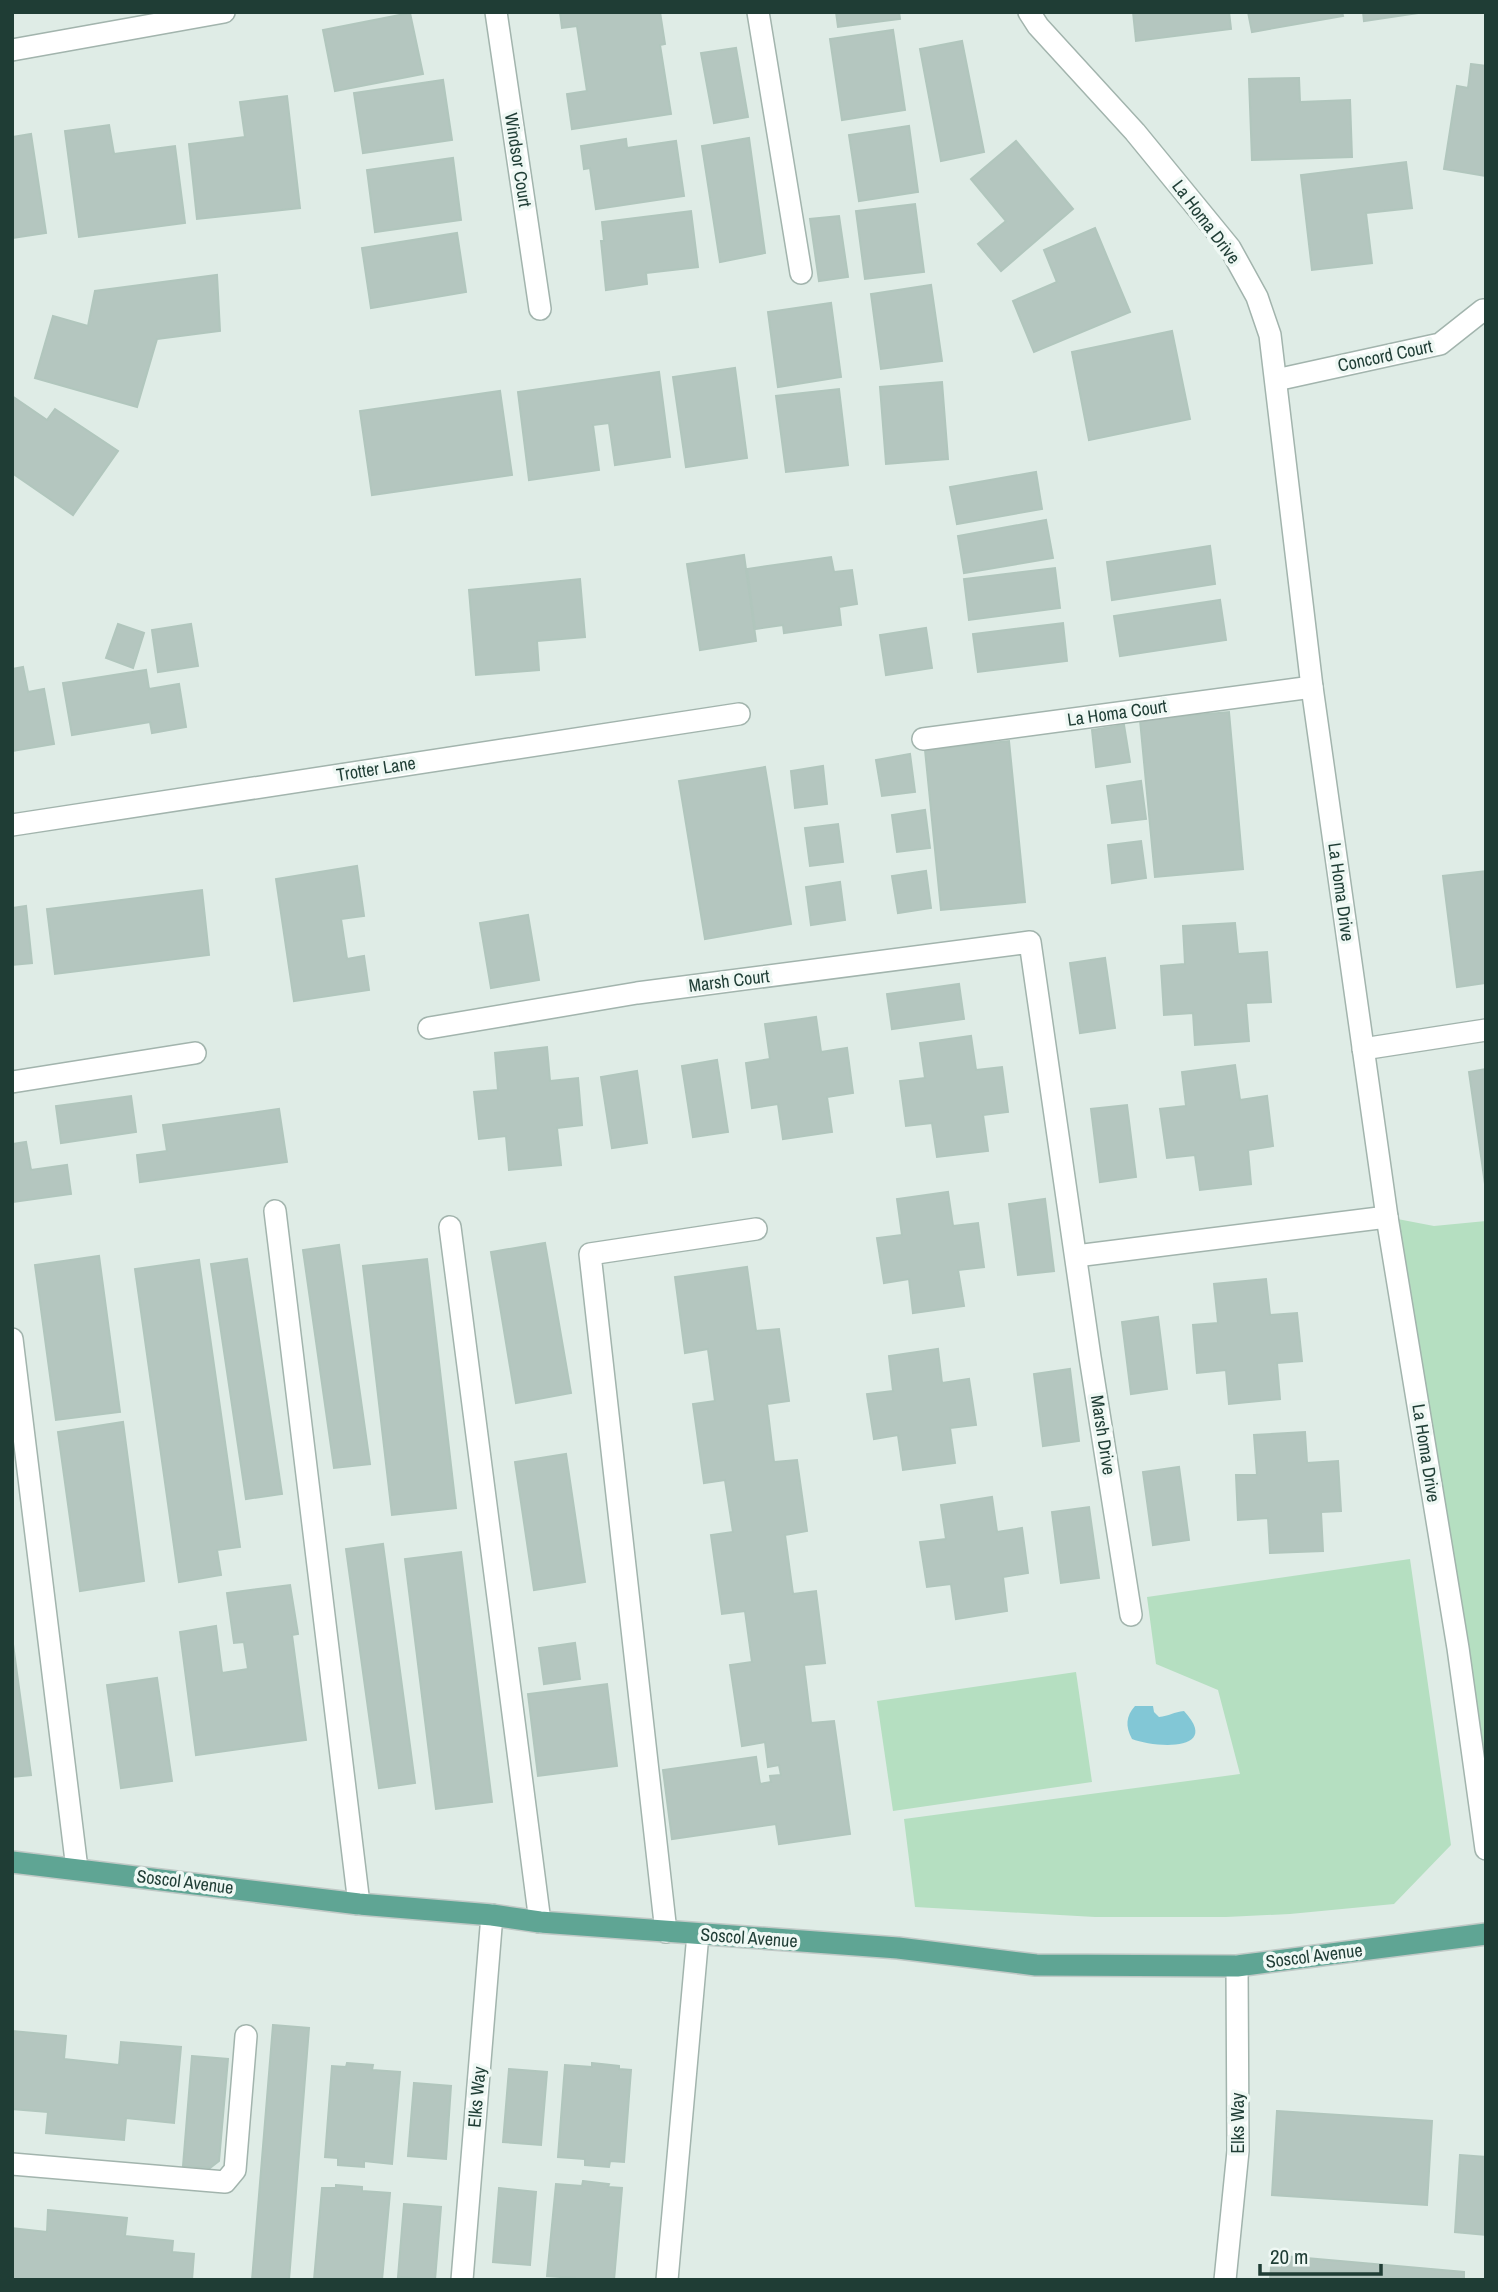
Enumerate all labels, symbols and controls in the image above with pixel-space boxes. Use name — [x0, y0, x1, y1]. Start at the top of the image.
street label: Windsor Court — [499, 111, 538, 209]
street label: La Homa Drive — [1167, 175, 1246, 269]
street label: Concord Court — [1335, 333, 1434, 378]
street label: La Homa Court — [1066, 693, 1168, 732]
street label: Trotter Lane — [335, 750, 417, 787]
street label: La Homa Drive — [1322, 841, 1361, 943]
street label: Marsh Court — [687, 963, 771, 998]
street label: Marsh Drive — [1085, 1393, 1122, 1477]
street label: La Homa Drive — [1406, 1402, 1447, 1504]
street label: Soscol Avenue — [135, 1863, 235, 1900]
street label: Soscol Avenue — [700, 1922, 798, 1953]
street label: Soscol Avenue — [1264, 1937, 1364, 1974]
street label: Elks Way — [461, 2065, 492, 2128]
street label: Elks Way — [1225, 2092, 1250, 2153]
scale bar — [1260, 2232, 1381, 2276]
text: 20 m — [1270, 2242, 1308, 2271]

